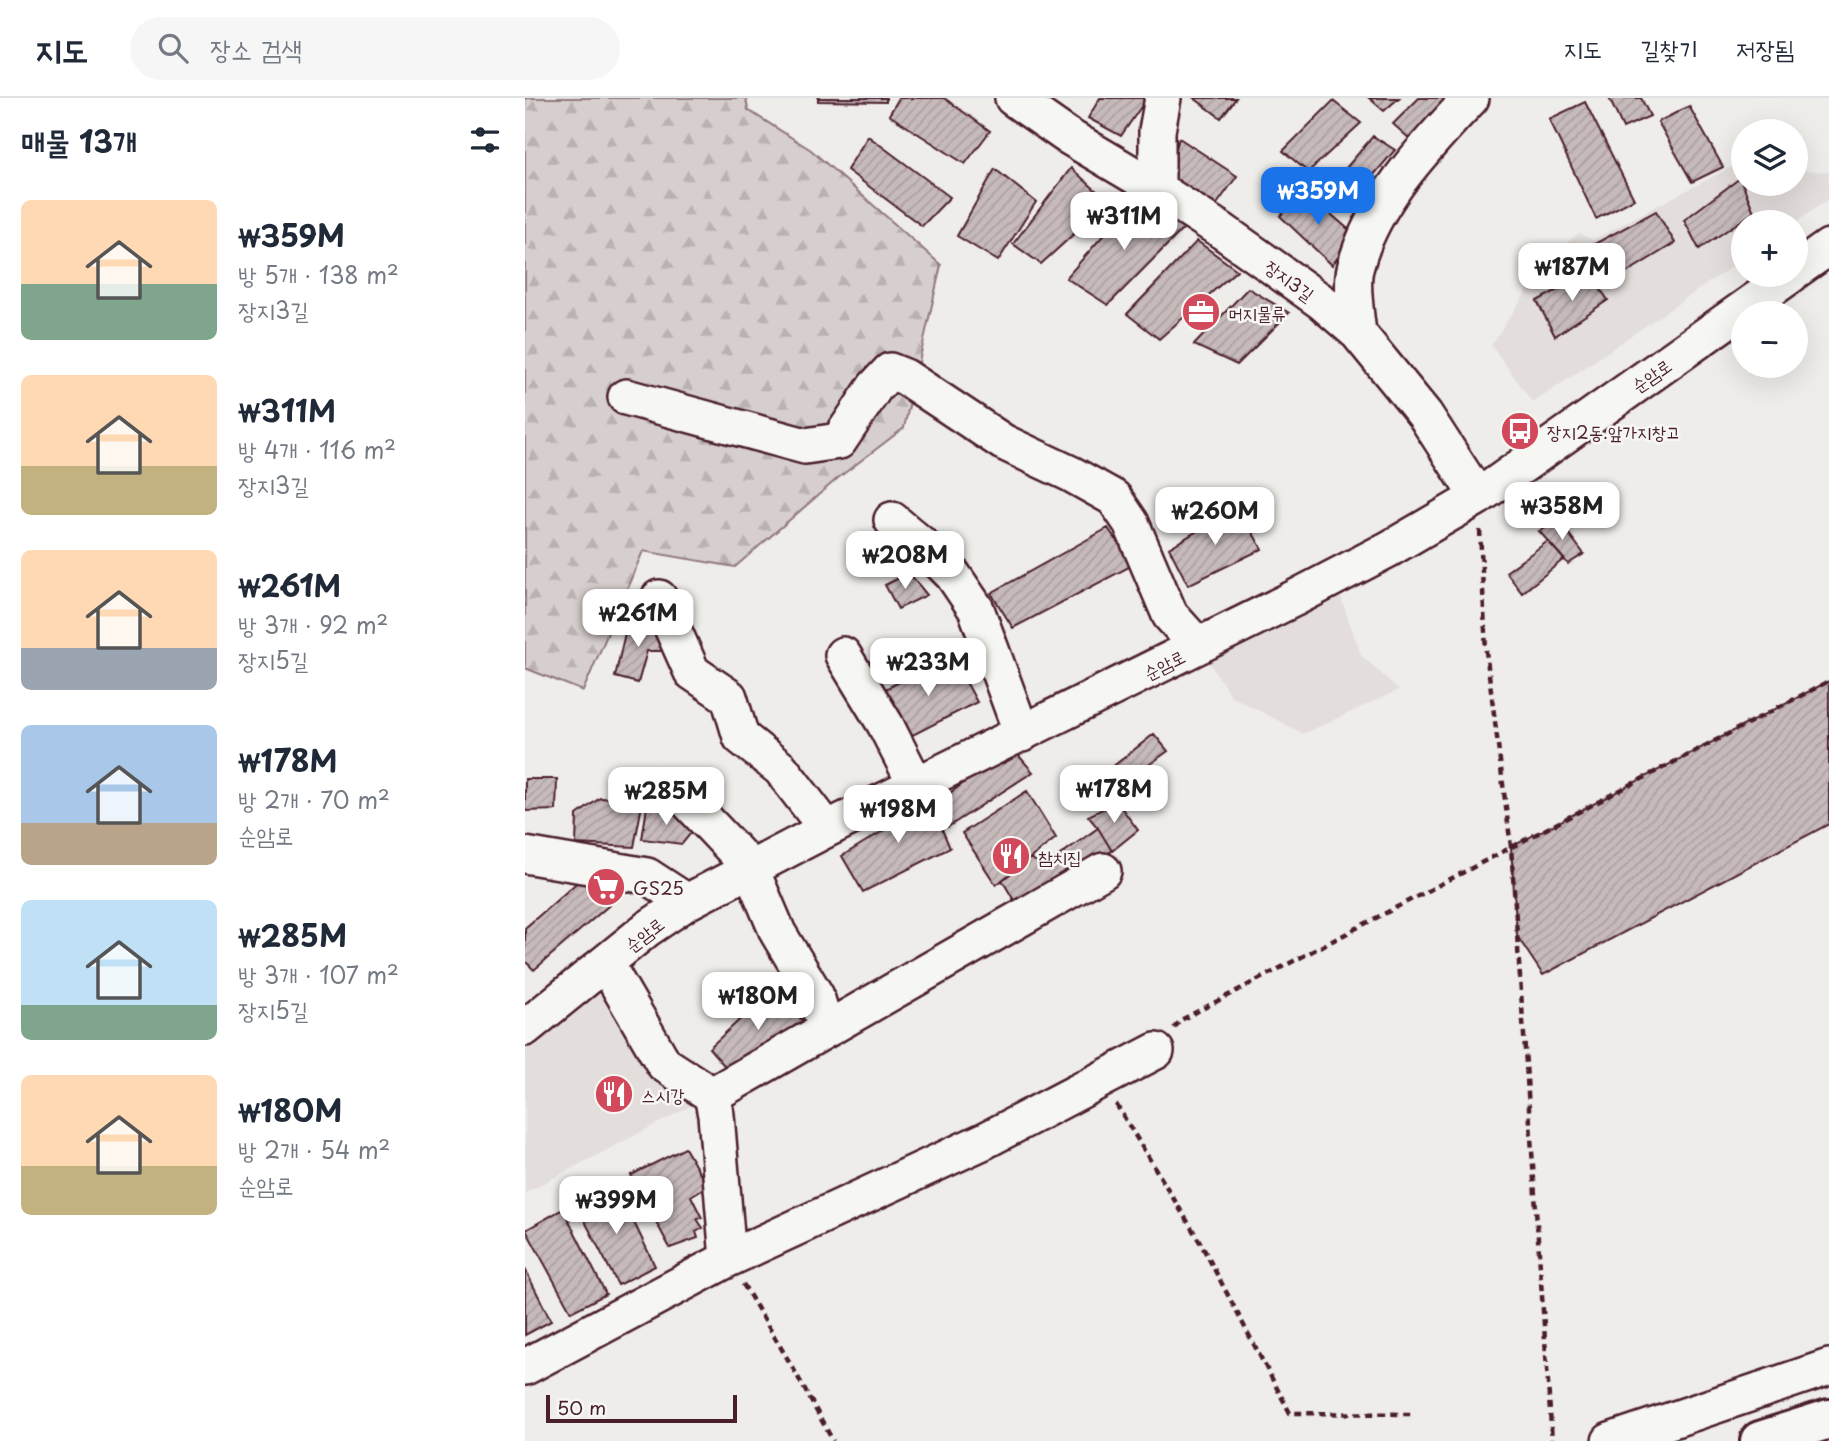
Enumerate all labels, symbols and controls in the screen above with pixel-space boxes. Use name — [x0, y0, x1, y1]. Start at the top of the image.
search box — [130, 17, 620, 80]
text: 지도 — [35, 23, 88, 73]
icon: search — [154, 29, 192, 67]
text: 장소 검색 — [210, 29, 302, 68]
text: 지도 — [1564, 30, 1602, 66]
text: 길찾기 — [1640, 30, 1698, 66]
text: 저장됨 — [1736, 30, 1794, 66]
text: 매물 13개 — [21, 118, 137, 163]
map controls — [1731, 119, 1808, 378]
button: layers — [1731, 119, 1808, 196]
icon: filters — [466, 121, 504, 159]
pin: ₩359M — [1269, 167, 1367, 227]
text: ₩359M — [1277, 172, 1359, 207]
pin: ₩311M — [1075, 192, 1173, 252]
text: ₩311M — [1086, 197, 1162, 232]
button: + — [1731, 210, 1808, 287]
text: ₩359M — [238, 212, 345, 257]
icon: home — [77, 228, 161, 312]
pin: ₩187M — [1523, 244, 1621, 303]
text: ₩187M — [1534, 248, 1610, 283]
street label: 장지3길 — [1260, 253, 1321, 307]
text: 방 5개 · 138 m² — [238, 257, 399, 292]
office icon: 머지물류 — [1180, 291, 1222, 333]
text: 장지3길 — [238, 292, 309, 327]
place label: 머지물류 — [1228, 299, 1286, 326]
button: − — [1731, 301, 1808, 378]
street label: 순암로 — [1625, 351, 1677, 399]
text: ₩311M — [238, 387, 336, 432]
icon: home — [77, 403, 161, 487]
bus stop icon: 장지2동.앞가지창고 — [1499, 410, 1541, 452]
place label: 장지2동.앞가지창고 — [1547, 418, 1680, 445]
text: 방 4개 · 116 m² — [238, 432, 396, 467]
text: 장지3길 — [238, 467, 309, 502]
pin: ₩358M — [1513, 482, 1611, 542]
text: ₩358M — [1521, 487, 1603, 522]
pin: ₩260M — [1166, 488, 1264, 547]
text: ₩260M — [1171, 492, 1259, 527]
pin: ₩208M — [856, 532, 954, 591]
text: ₩208M — [862, 536, 948, 571]
text: ₩261M — [238, 562, 341, 607]
icon: home — [77, 578, 161, 662]
pin: ₩261M — [589, 589, 687, 649]
text: ₩261M — [598, 594, 678, 629]
text: 방 3개 · 92 m² — [238, 607, 388, 642]
pin: ₩233M — [879, 638, 977, 698]
text: 장지5길 — [238, 642, 308, 677]
street label: 순암로 — [1139, 642, 1189, 686]
text: ₩233M — [886, 643, 970, 678]
text: ₩178M — [238, 737, 338, 782]
icon: home — [77, 753, 161, 837]
pin: ₩178M — [1065, 766, 1163, 825]
pin: ₩285M — [617, 768, 715, 827]
text: ₩178M — [1076, 770, 1152, 805]
text: ₩285M — [624, 772, 708, 807]
text: 방 2개 · 70 m² — [238, 782, 390, 817]
pin: ₩198M — [849, 786, 947, 845]
text: ₩198M — [860, 790, 936, 825]
text: 순암로 — [238, 817, 294, 852]
restaurant icon: 참치집 — [990, 835, 1032, 877]
place label: 참치집 — [1038, 843, 1081, 870]
supermarket icon: GS25 — [585, 866, 627, 908]
place label: GS25 — [633, 874, 684, 901]
street label: 순암로 — [619, 910, 669, 958]
text: ₩285M — [238, 912, 347, 957]
icon: home — [77, 928, 161, 1012]
text: 방 3개 · 107 m² — [238, 957, 399, 992]
pin: ₩180M — [709, 972, 807, 1032]
text: ₩180M — [718, 977, 798, 1012]
text: 장지5길 — [238, 992, 308, 1027]
restaurant icon: 스시강 — [593, 1073, 635, 1115]
place label: 스시강 — [641, 1081, 685, 1108]
text: ₩180M — [238, 1087, 342, 1132]
icon: home — [77, 1103, 161, 1187]
text: 방 2개 · 54 m² — [238, 1132, 390, 1167]
text: 순암로 — [238, 1167, 294, 1202]
pin: ₩399M — [567, 1176, 665, 1236]
text: ₩399M — [575, 1181, 657, 1216]
scale bar — [546, 1392, 737, 1424]
text: 50 m — [557, 1393, 606, 1421]

